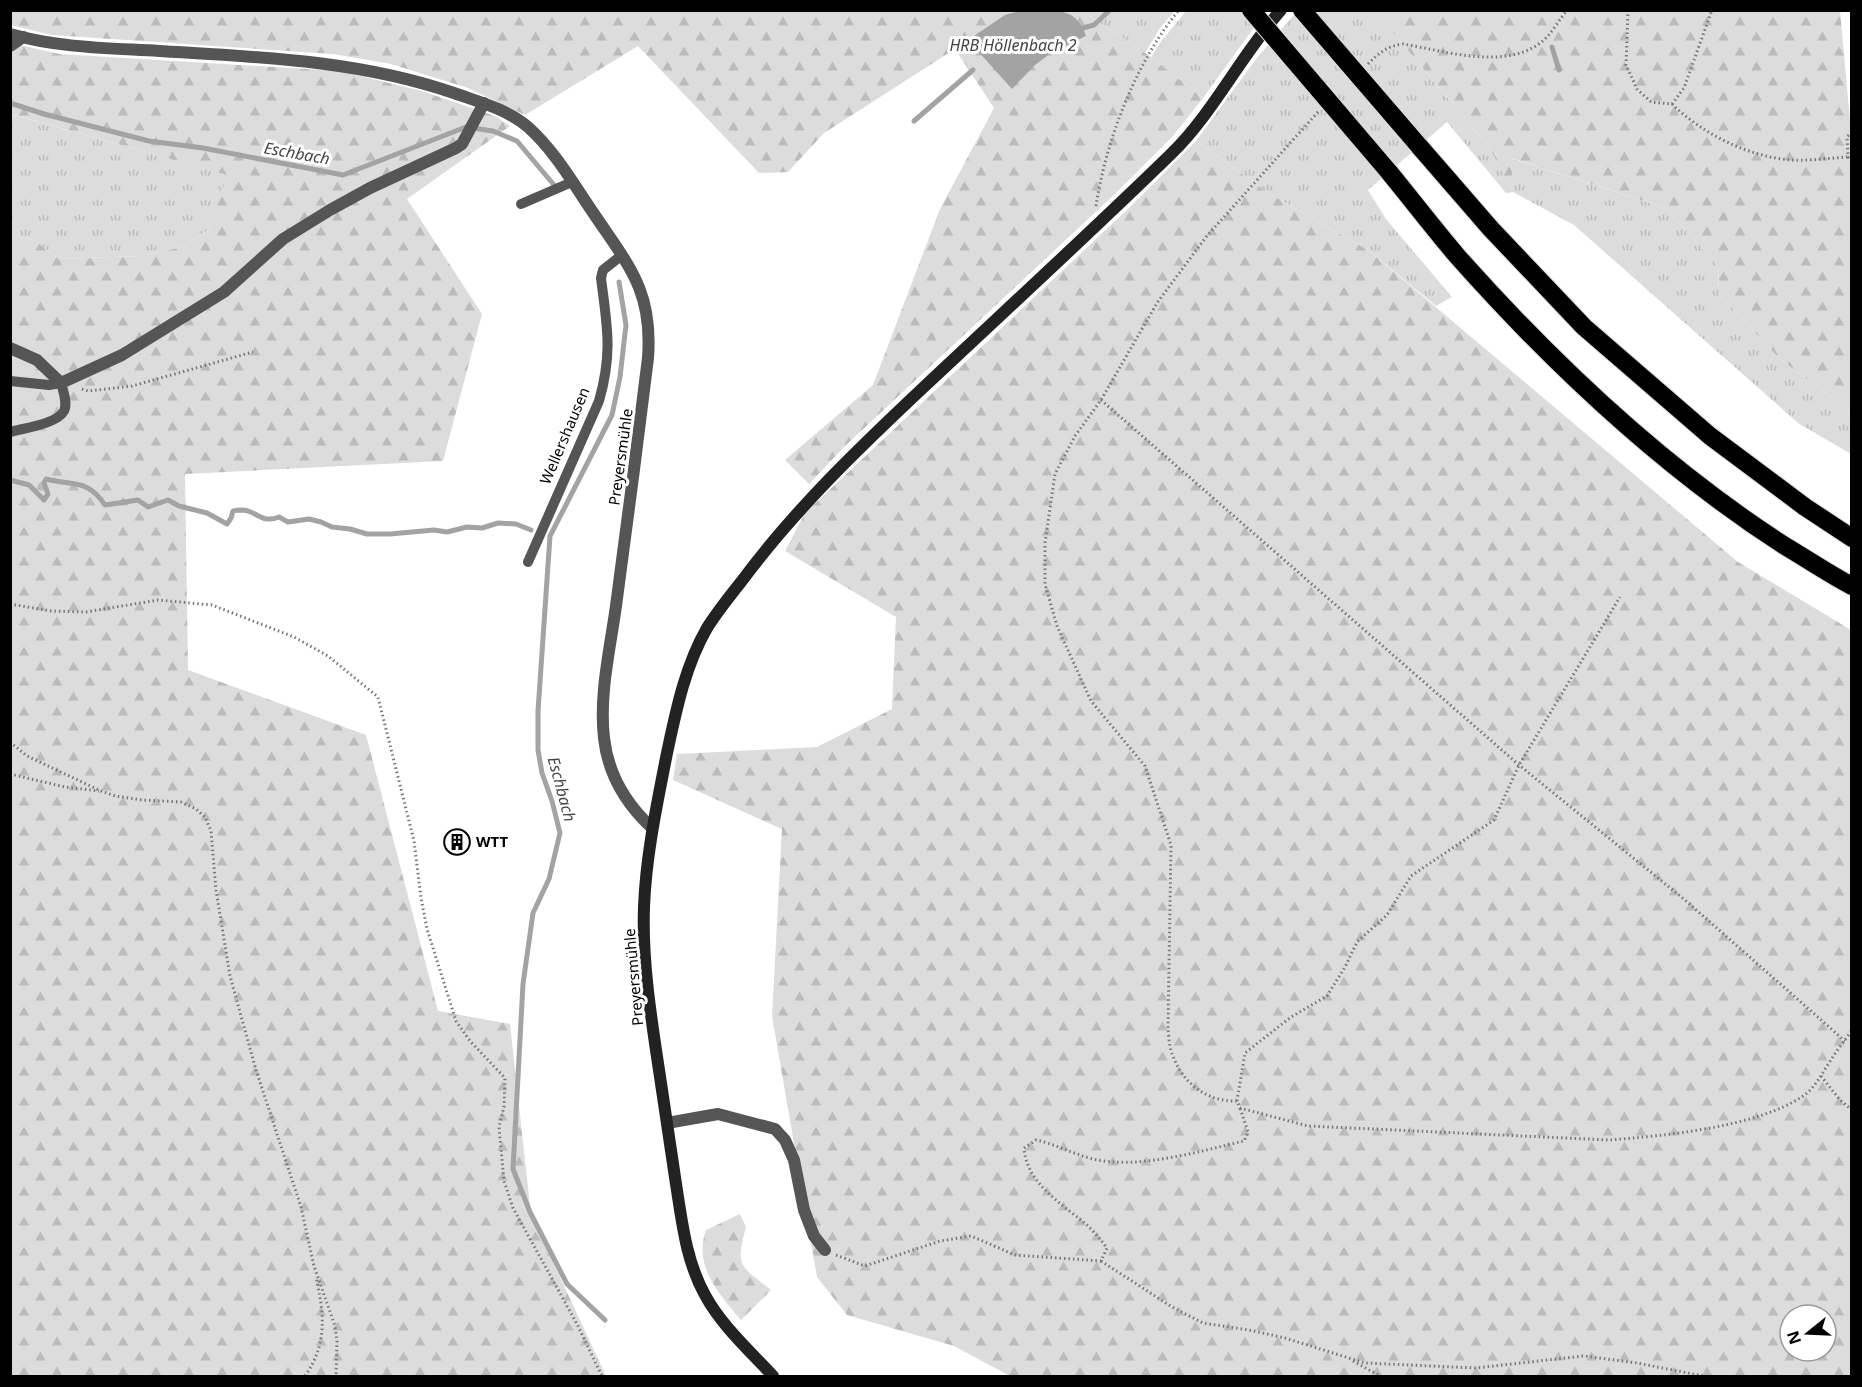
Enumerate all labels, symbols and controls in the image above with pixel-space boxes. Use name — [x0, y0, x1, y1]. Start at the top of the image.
water label: HRB Höllenbach 2 — [949, 34, 1077, 56]
water label: Eschbach — [262, 136, 332, 170]
street label: Wellershausen — [535, 384, 594, 487]
street label: Preyersmühle — [603, 407, 637, 507]
water label: Eschbach — [543, 754, 581, 824]
building icon: WTT — [442, 827, 472, 857]
place label: WTT — [476, 831, 508, 851]
street label: Preyersmühle — [619, 928, 647, 1027]
north arrow — [1778, 1303, 1838, 1363]
text: N — [1781, 1328, 1806, 1347]

